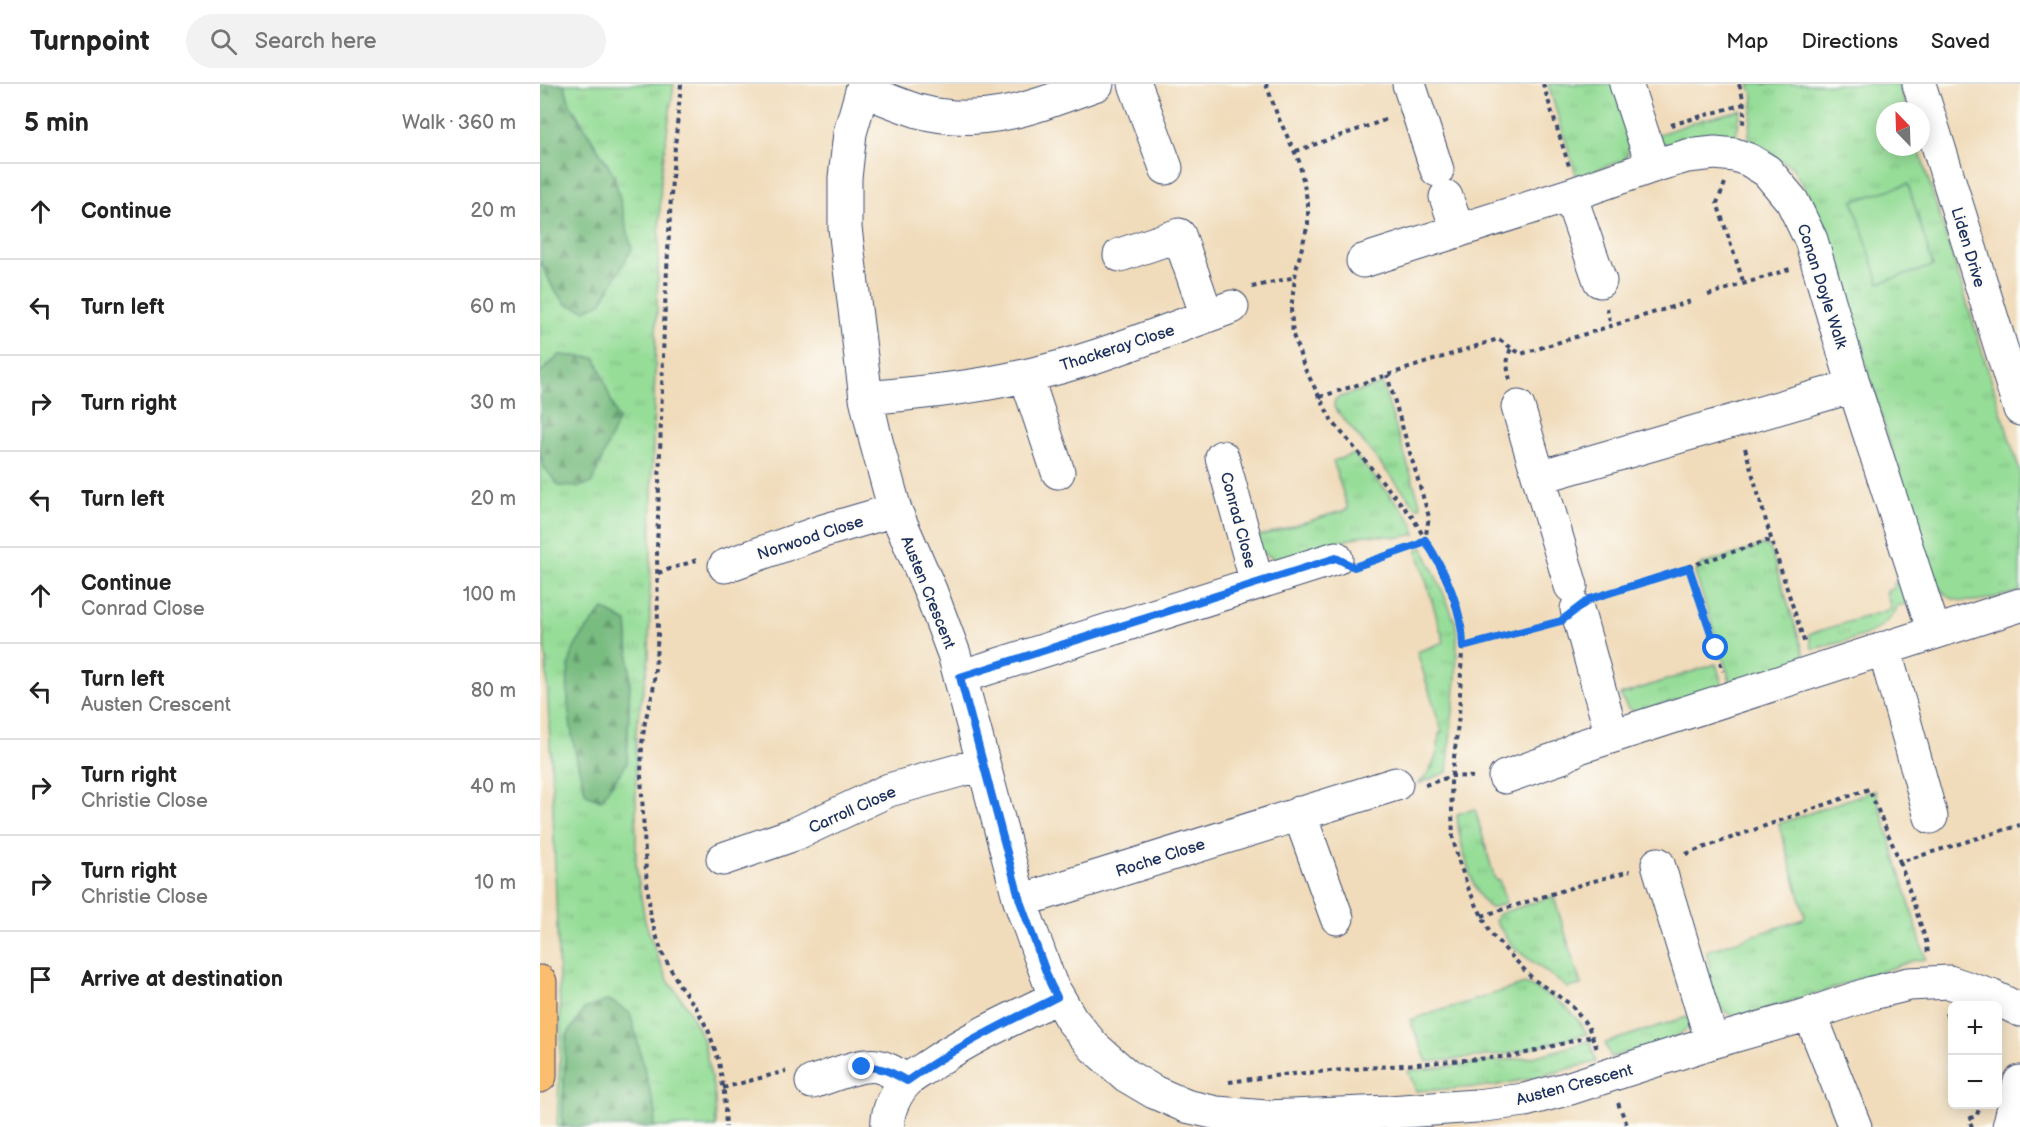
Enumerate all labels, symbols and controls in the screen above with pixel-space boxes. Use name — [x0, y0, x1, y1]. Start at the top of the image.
search box — [186, 14, 606, 68]
text: Turnpoint — [30, 25, 150, 58]
icon: search — [207, 25, 240, 58]
text: Search here — [255, 28, 377, 55]
text: Map — [1726, 29, 1769, 54]
text: Directions — [1802, 29, 1898, 54]
text: Saved — [1931, 29, 1990, 54]
north arrow — [1876, 102, 1930, 156]
text: 5 min — [24, 108, 89, 139]
text: Walk · 360 m — [402, 111, 516, 135]
icon: ahead — [24, 195, 57, 228]
text: Continue — [81, 198, 171, 225]
text: 20 m — [471, 199, 516, 223]
street label: Liden Drive — [1946, 205, 1989, 290]
street label: Conan Doyle Walk — [1792, 222, 1851, 351]
icon: left — [24, 291, 57, 324]
text: Turn left — [81, 294, 165, 321]
text: 60 m — [470, 295, 516, 319]
street label: Thackeray Close — [1058, 321, 1177, 376]
icon: right — [24, 387, 57, 420]
text: Turn right — [81, 390, 177, 417]
text: 30 m — [470, 391, 516, 415]
street label: Conrad Close — [1216, 470, 1260, 571]
icon: left — [24, 483, 57, 516]
text: Turn left — [81, 486, 165, 513]
text: 20 m — [471, 487, 516, 511]
street label: Norwood Close — [755, 512, 866, 565]
street label: Austen Crescent — [896, 533, 959, 652]
text: Continue — [81, 570, 171, 597]
icon: ahead — [24, 579, 57, 612]
text: 100 m — [463, 583, 516, 607]
text: Conrad Close — [81, 597, 205, 621]
route start — [1702, 634, 1728, 660]
text: Turn left — [81, 666, 165, 693]
icon: left — [24, 675, 57, 708]
text: 80 m — [471, 679, 516, 703]
text: Austen Crescent — [81, 693, 231, 717]
text: Turn right — [81, 762, 177, 789]
icon: right — [24, 771, 57, 804]
text: 40 m — [470, 775, 516, 799]
street label: Carroll Close — [806, 782, 900, 838]
text: Christie Close — [81, 789, 208, 813]
street label: Roche Close — [1113, 835, 1208, 882]
text: Turn right — [81, 858, 177, 885]
icon: right — [24, 867, 57, 900]
text: 10 m — [475, 871, 516, 895]
text: Christie Close — [81, 885, 208, 909]
icon: arrive — [24, 963, 57, 996]
text: Arrive at destination — [81, 966, 283, 993]
map controls — [1948, 1001, 2002, 1109]
button: + — [1948, 1001, 2002, 1055]
route end — [848, 1053, 874, 1079]
button: − — [1948, 1055, 2002, 1109]
street label: Austen Crescent — [1514, 1061, 1635, 1110]

